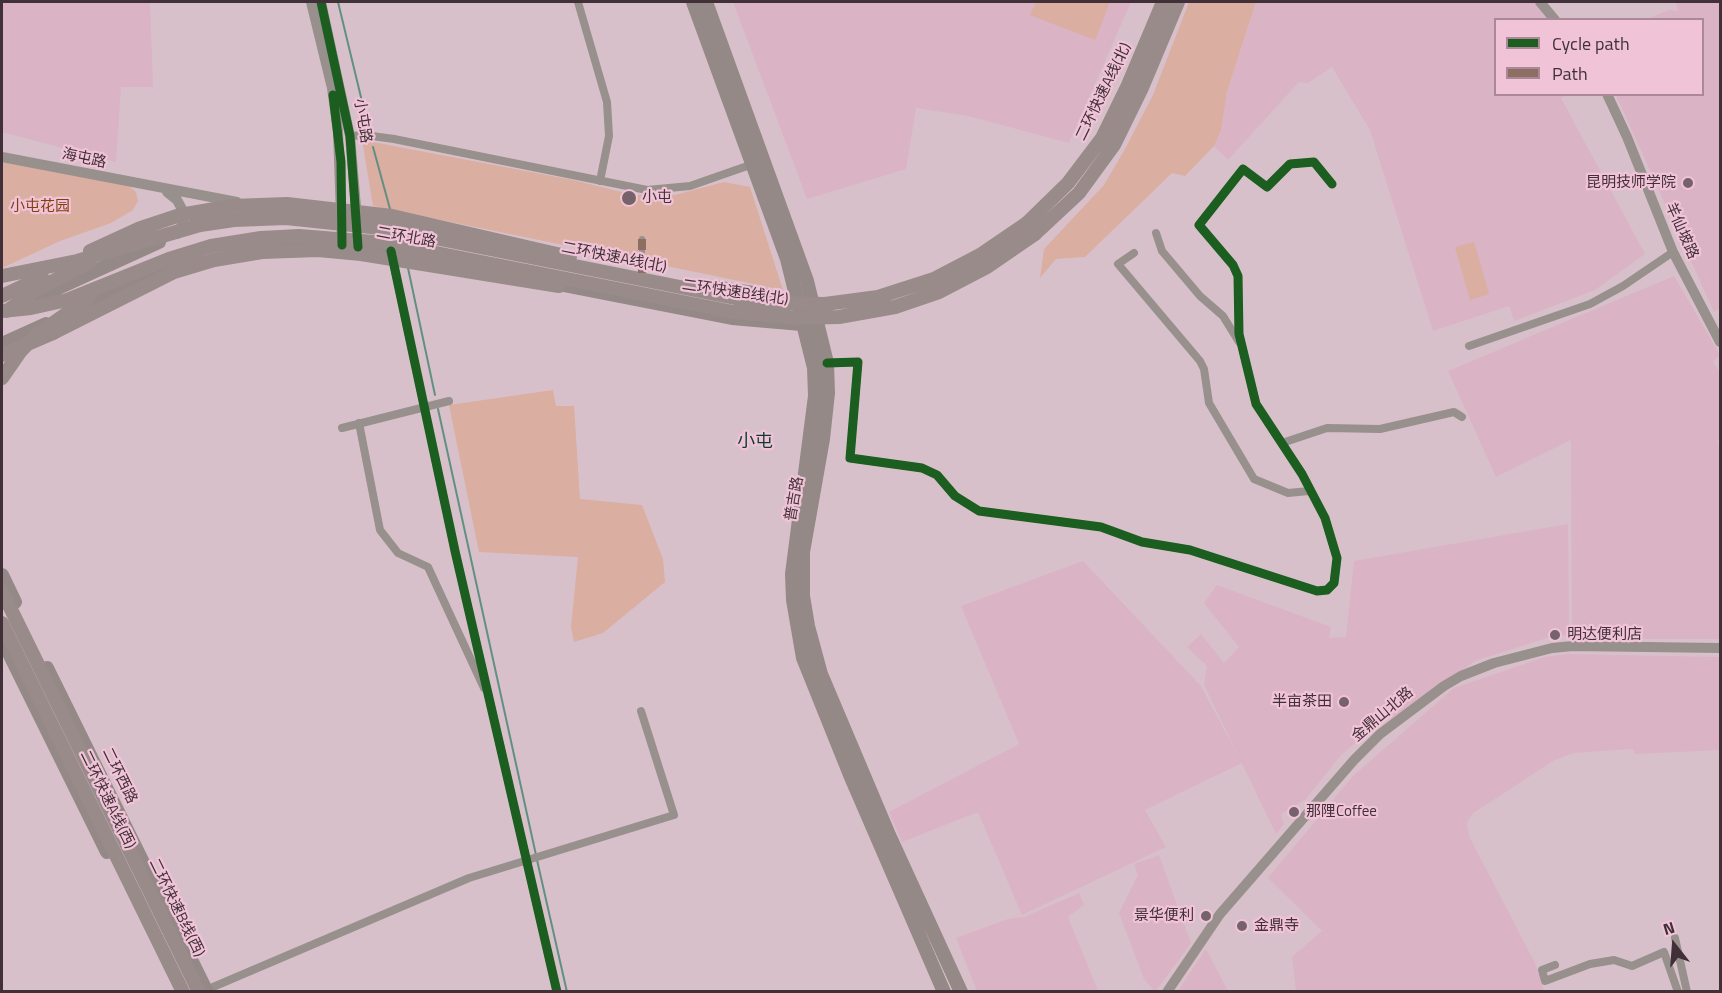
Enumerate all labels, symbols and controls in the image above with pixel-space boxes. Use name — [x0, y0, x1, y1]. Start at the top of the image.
legend — [1494, 18, 1704, 96]
text: Cycle path — [1552, 30, 1630, 57]
street label: 二环快速A线(北) — [1072, 40, 1136, 144]
text: Path — [1552, 60, 1588, 87]
street label: 小屯路 — [350, 97, 374, 145]
street label: 海屯路 — [60, 146, 108, 172]
place label: 昆明技师学院 — [1586, 174, 1676, 192]
marker: 昆明技师学院 — [1681, 176, 1695, 190]
marker: 小屯 — [620, 189, 638, 207]
place label: 小屯 — [642, 189, 672, 207]
park label: 小屯花园 — [10, 198, 70, 216]
street label: 羊仙坡路 — [1661, 200, 1701, 262]
street label: 二环北路 — [375, 224, 437, 252]
street label: 二环快速A线(北) — [560, 239, 668, 277]
street label: 二环快速B线(北) — [681, 277, 789, 309]
district label: 小屯 — [737, 432, 773, 454]
street label: 普吉路 — [782, 475, 808, 523]
place label: 明达便利店 — [1567, 626, 1642, 644]
marker: 明达便利店 — [1548, 628, 1562, 642]
street label: 金鼎山北路 — [1348, 684, 1418, 746]
place label: 半亩茶田 — [1272, 693, 1332, 711]
marker: 半亩茶田 — [1337, 695, 1351, 709]
street label: 二环西路 — [98, 745, 140, 807]
street label: 二环快速A线(西) — [75, 748, 139, 852]
place label: 那䧉Coffee — [1306, 803, 1377, 821]
marker: 那䧉Coffee — [1287, 805, 1301, 819]
street label: 二环快速B线(西) — [144, 856, 208, 960]
place label: 景华便利 — [1134, 907, 1194, 925]
marker: 景华便利 — [1199, 909, 1213, 923]
north arrow — [1644, 915, 1704, 975]
text: N — [1660, 915, 1678, 941]
place label: 金鼎寺 — [1254, 917, 1299, 935]
marker: 金鼎寺 — [1235, 919, 1249, 933]

